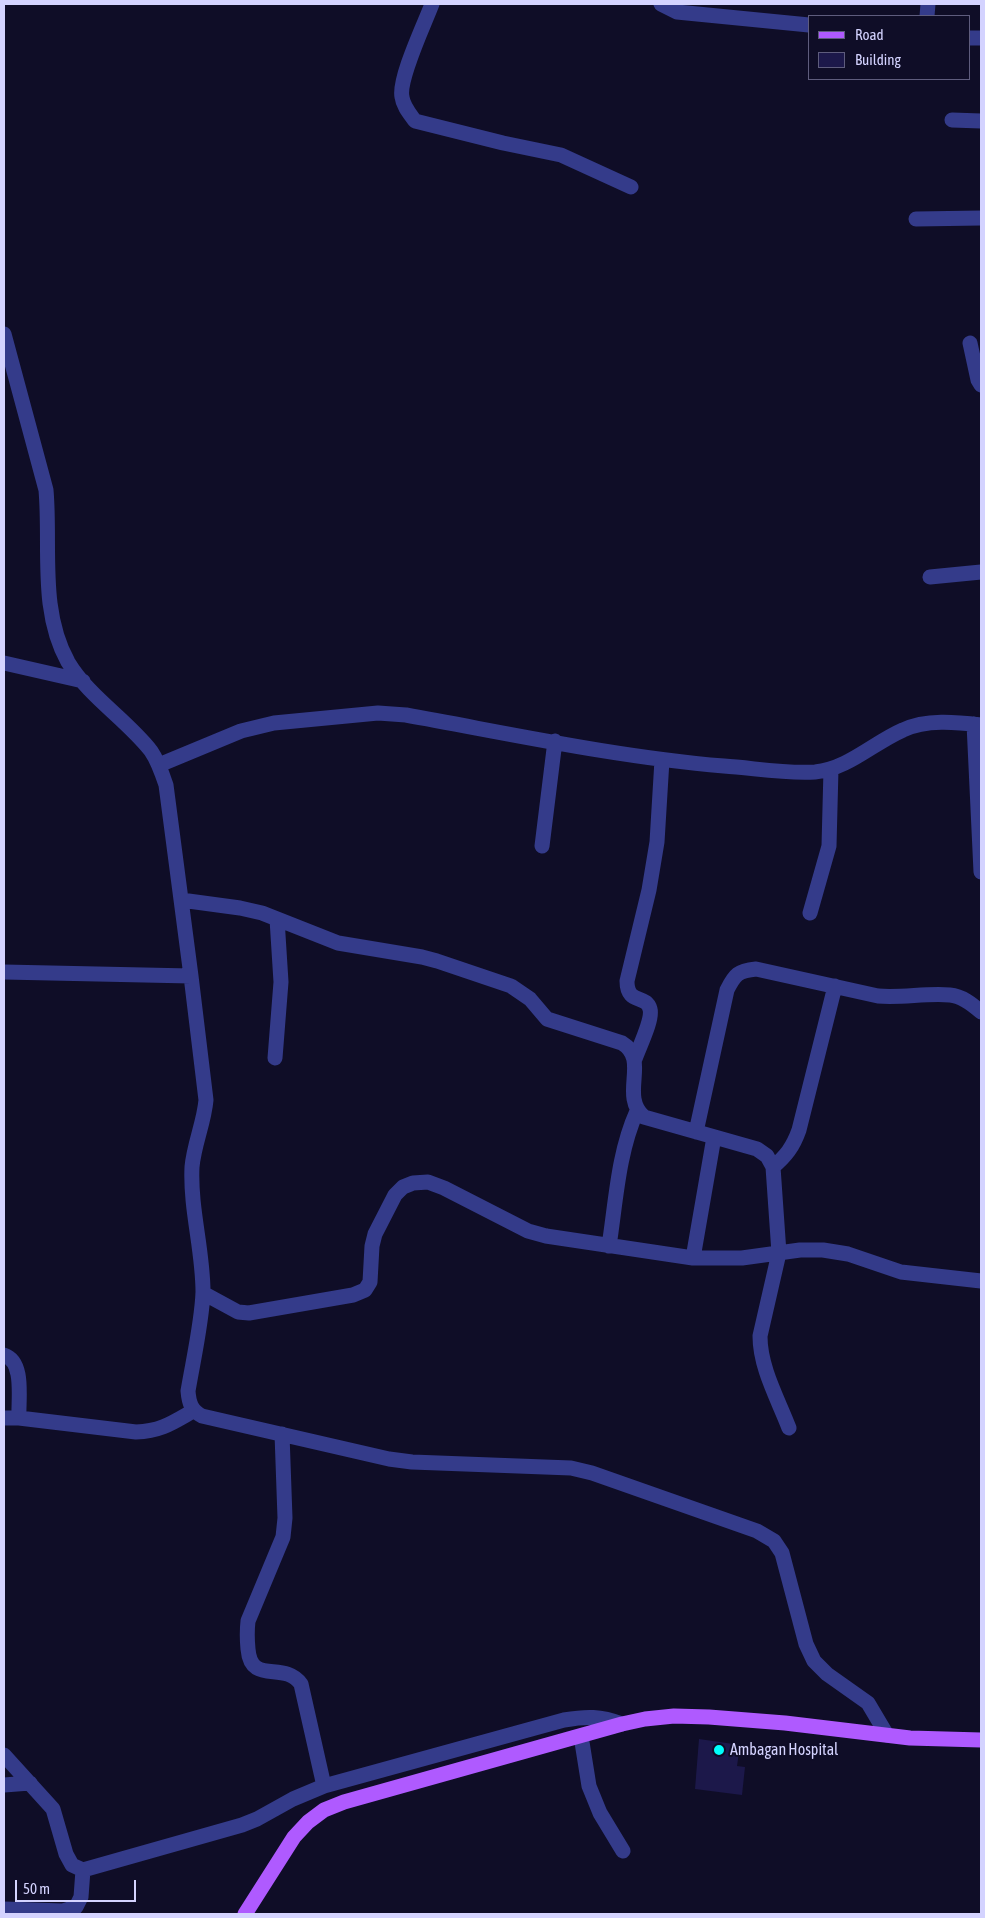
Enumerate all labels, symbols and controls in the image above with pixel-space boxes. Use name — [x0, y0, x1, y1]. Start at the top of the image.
legend — [808, 15, 970, 80]
text: Road — [855, 26, 884, 43]
text: Building — [855, 51, 901, 68]
place label: Ambagan Hospital — [730, 1740, 838, 1760]
marker: Ambagan Hospital — [712, 1743, 726, 1757]
scale bar — [18, 1870, 139, 1902]
text: 50 m — [23, 1880, 50, 1897]

